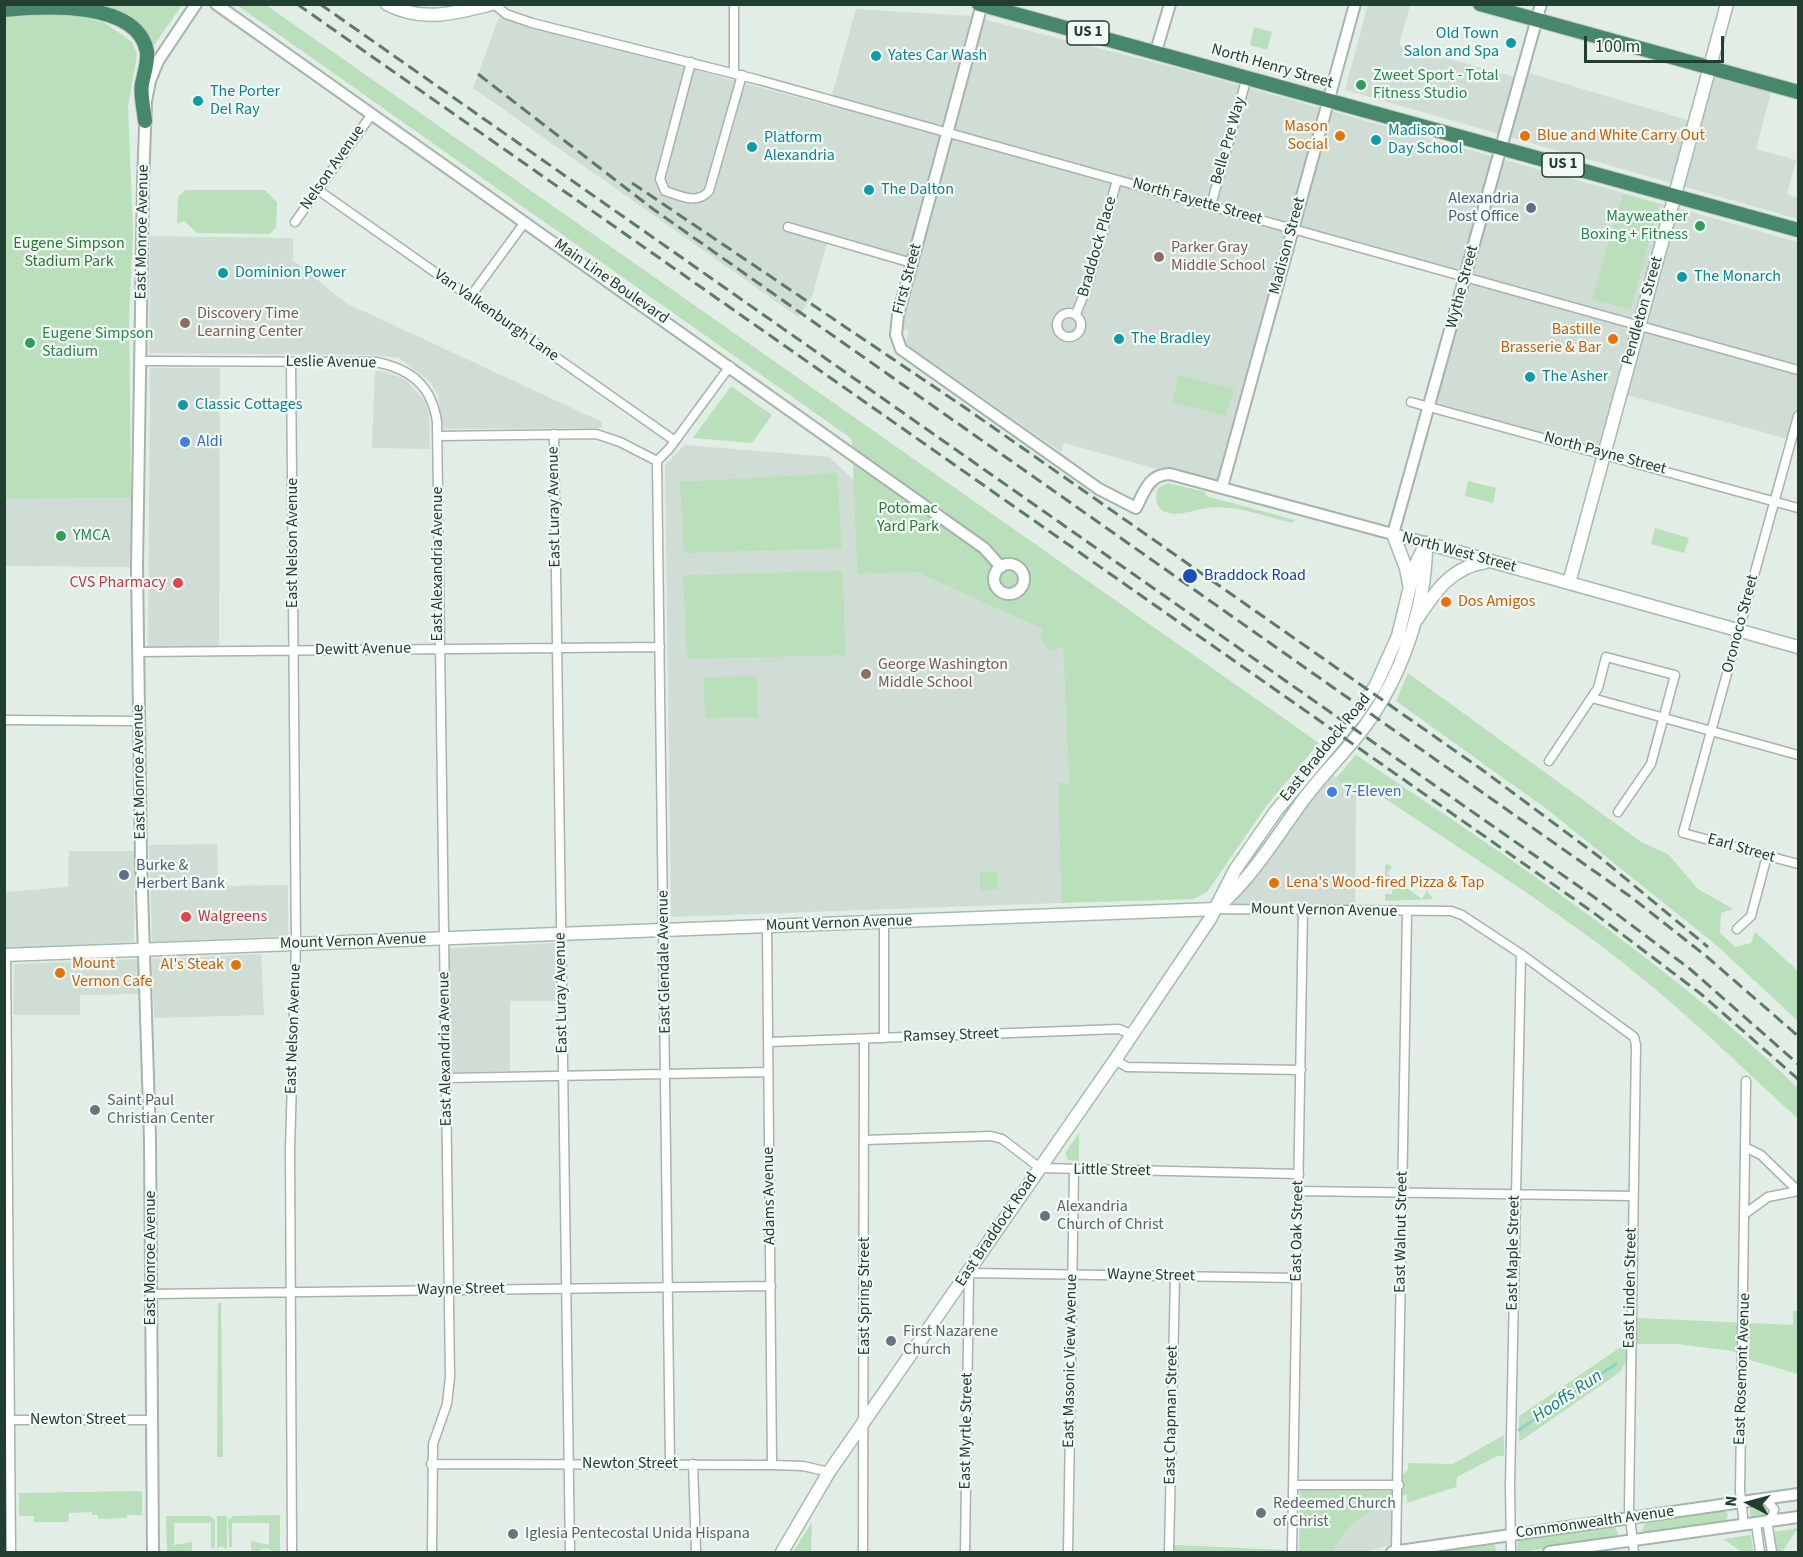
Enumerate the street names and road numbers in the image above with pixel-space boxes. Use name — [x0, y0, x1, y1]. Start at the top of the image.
road number: US 1 — [1067, 21, 1109, 45]
street label: North Henry Street — [1209, 40, 1335, 94]
street label: Belle Pre Way — [1207, 95, 1251, 187]
street label: Nelson Avenue — [297, 122, 369, 214]
road number: US 1 — [1542, 153, 1584, 177]
street label: East Monroe Avenue — [132, 164, 154, 300]
street label: North Fayette Street — [1130, 174, 1264, 230]
street label: Braddock Place — [1074, 195, 1122, 299]
street label: Madison Street — [1266, 195, 1310, 297]
street label: Main Line Boulevard — [550, 235, 672, 329]
street label: First Street — [889, 242, 927, 316]
street label: Wythe Street — [1443, 243, 1483, 331]
street label: Pendleton Street — [1618, 255, 1668, 367]
street label: Van Valkenburgh Lane — [430, 266, 562, 366]
street label: Leslie Avenue — [285, 353, 377, 373]
street label: North Payne Street — [1542, 428, 1668, 480]
street label: East Luray Avenue — [544, 446, 566, 568]
street label: East Nelson Avenue — [283, 478, 303, 608]
street label: East Alexandria Avenue — [428, 487, 448, 641]
street label: North West Street — [1400, 529, 1518, 577]
street label: Oronoco Street — [1719, 573, 1763, 675]
street label: Dewitt Avenue — [315, 640, 411, 660]
street label: East Braddock Road — [1277, 690, 1375, 806]
street label: East Monroe Avenue — [129, 704, 151, 840]
street label: Earl Street — [1705, 830, 1777, 868]
street label: East Glendale Avenue — [654, 890, 676, 1034]
street label: Mount Vernon Avenue — [1251, 900, 1397, 922]
street label: Mount Vernon Avenue — [765, 912, 913, 936]
street label: Mount Vernon Avenue — [279, 930, 427, 954]
street label: East Luray Avenue — [551, 932, 573, 1054]
street label: East Nelson Avenue — [282, 963, 306, 1095]
street label: East Alexandria Avenue — [435, 971, 457, 1127]
street label: Ramsey Street — [903, 1025, 999, 1047]
street label: Adams Avenue — [760, 1147, 780, 1245]
street label: Little Street — [1073, 1161, 1151, 1181]
street label: East Braddock Road — [952, 1169, 1042, 1291]
street label: East Walnut Street — [1391, 1171, 1413, 1293]
street label: East Oak Street — [1288, 1180, 1308, 1282]
street label: East Monroe Avenue — [141, 1190, 161, 1326]
street label: East Maple Street — [1503, 1195, 1525, 1311]
street label: East Linden Street — [1620, 1227, 1642, 1349]
street label: East Spring Street — [855, 1237, 875, 1355]
street label: Wayne Street — [1107, 1266, 1195, 1286]
street label: East Masonic View Avenue — [1060, 1274, 1082, 1448]
street label: Wayne Street — [417, 1280, 505, 1300]
street label: East Rosemont Avenue — [1731, 1293, 1755, 1445]
street label: East Chapman Street — [1161, 1345, 1183, 1485]
street label: East Myrtle Street — [956, 1372, 978, 1490]
street label: Newton Street — [30, 1410, 126, 1430]
street label: Newton Street — [582, 1454, 678, 1474]
street label: Commonwealth Avenue — [1515, 1502, 1675, 1544]

